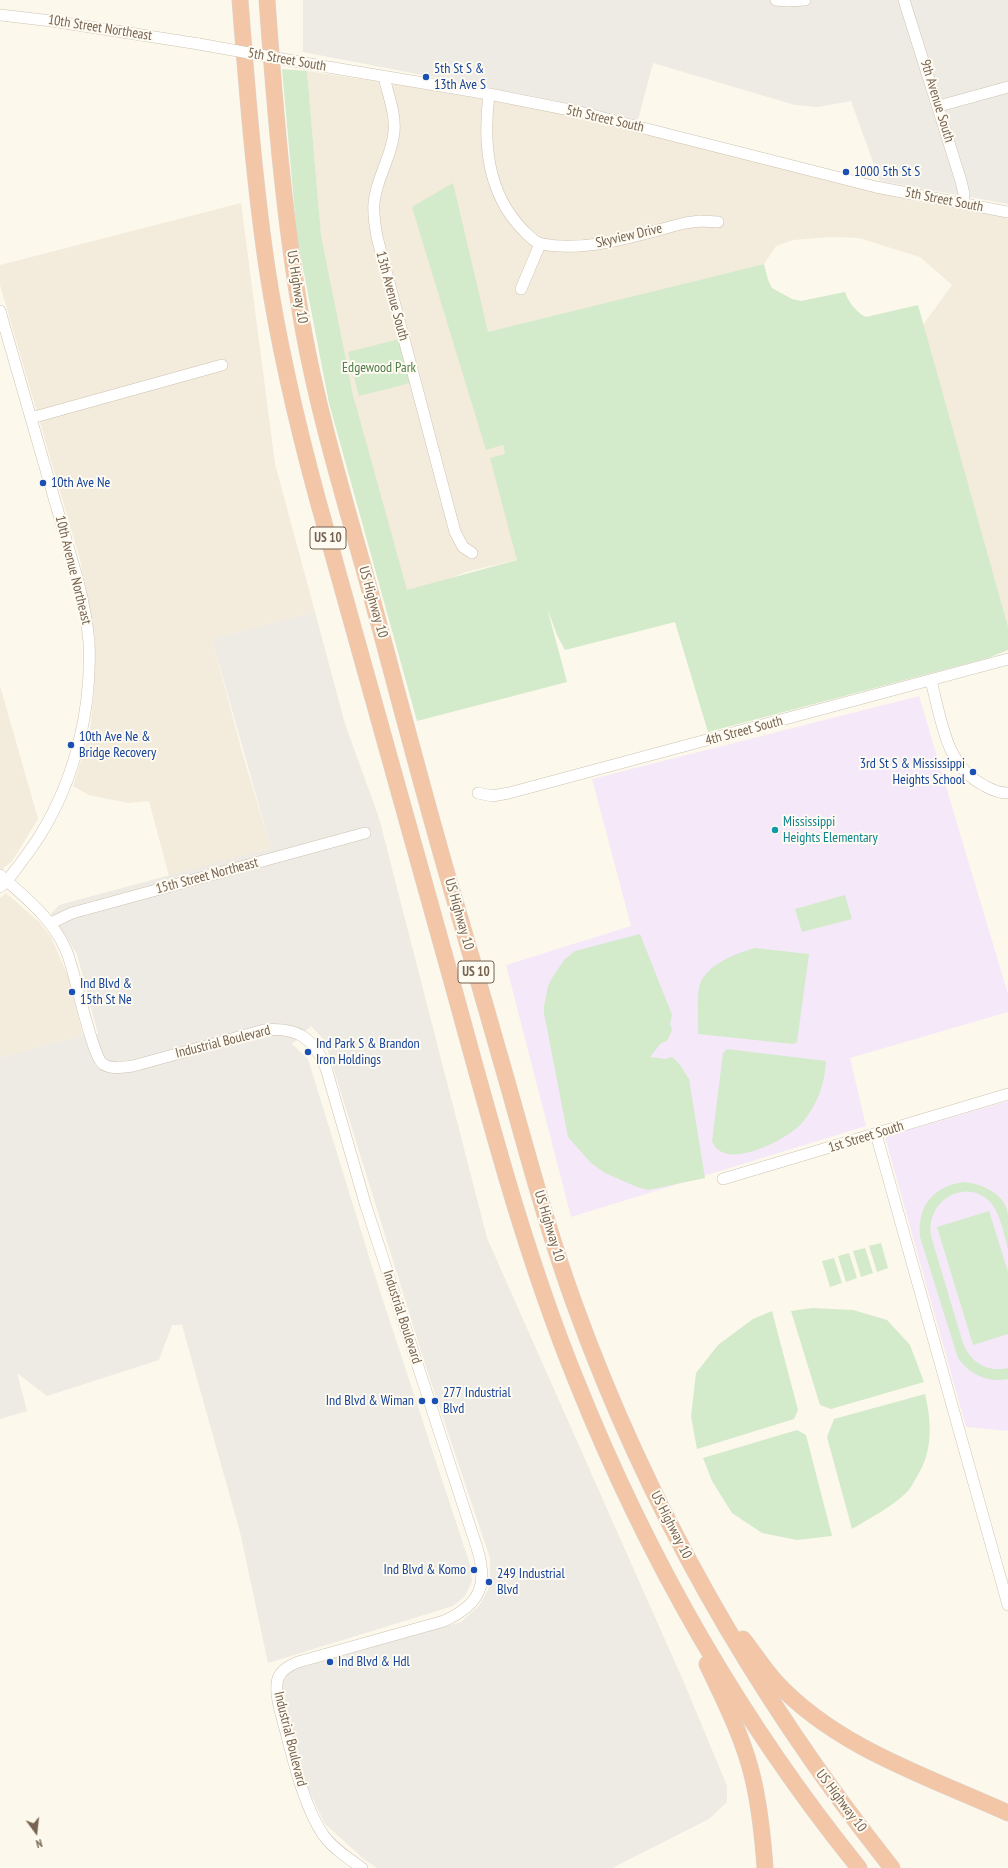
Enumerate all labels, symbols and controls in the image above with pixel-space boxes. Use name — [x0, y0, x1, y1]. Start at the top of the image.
street label: 10th Street Northeast — [47, 11, 153, 45]
street label: 5th Street South — [246, 45, 328, 75]
street label: 9th Avenue South — [916, 58, 958, 144]
place label: 5th St S & 13th Ave S — [434, 61, 486, 94]
marker: 5th St S & 13th Ave S — [421, 72, 431, 82]
street label: 5th Street South — [564, 102, 646, 136]
place label: 1000 5th St S — [854, 164, 920, 180]
marker: 1000 5th St S — [841, 167, 851, 177]
street label: 5th Street South — [903, 184, 985, 216]
street label: Skyview Drive — [594, 220, 664, 252]
street label: US Highway 10 — [283, 249, 311, 325]
street label: 13th Avenue South — [372, 249, 412, 343]
park label: Edgewood Park — [342, 360, 416, 376]
place label: 10th Ave Ne — [51, 475, 110, 491]
marker: 10th Ave Ne — [38, 478, 48, 488]
street label: 10th Avenue Northeast — [51, 514, 95, 626]
road number: US 10 — [310, 527, 346, 549]
street label: US Highway 10 — [355, 564, 391, 640]
street label: 4th Street South — [704, 713, 784, 749]
place label: 10th Ave Ne & Bridge Recovery — [79, 729, 156, 762]
marker: 10th Ave Ne & Bridge Recovery — [66, 740, 76, 750]
place label: 3rd St S & Mississippi Heights School — [860, 756, 965, 788]
marker: 3rd St S & Mississippi Heights School — [968, 767, 978, 777]
place label: Mississippi Heights Elementary — [783, 814, 878, 846]
marker: Mississippi Heights Elementary — [770, 825, 780, 835]
street label: 15th Street Northeast — [154, 854, 260, 898]
street label: US Highway 10 — [441, 876, 477, 952]
road number: US 10 — [458, 961, 494, 983]
place label: Ind Blvd & 15th St Ne — [80, 976, 132, 1008]
marker: Ind Blvd & 15th St Ne — [67, 987, 77, 997]
street label: Industrial Boulevard — [174, 1022, 272, 1062]
place label: Ind Park S & Brandon Iron Holdings — [316, 1036, 420, 1068]
marker: Ind Park S & Brandon Iron Holdings — [303, 1047, 313, 1057]
street label: 1st Street South — [826, 1118, 906, 1156]
street label: US Highway 10 — [530, 1188, 568, 1264]
street label: Industrial Boulevard — [379, 1268, 425, 1366]
place label: 277 Industrial Blvd — [443, 1385, 511, 1418]
place label: Ind Blvd & Wiman — [326, 1393, 414, 1409]
marker: Ind Blvd & Wiman — [417, 1396, 427, 1406]
marker: 277 Industrial Blvd — [430, 1396, 440, 1406]
street label: US Highway 10 — [647, 1488, 695, 1562]
place label: Ind Blvd & Komo — [384, 1562, 466, 1578]
marker: Ind Blvd & Komo — [469, 1565, 479, 1575]
place label: 249 Industrial Blvd — [497, 1566, 565, 1598]
marker: 249 Industrial Blvd — [484, 1577, 494, 1587]
place label: Ind Blvd & Hdl — [338, 1654, 410, 1670]
marker: Ind Blvd & Hdl — [325, 1657, 335, 1667]
street label: Industrial Boulevard — [270, 1690, 310, 1788]
street label: US Highway 10 — [812, 1767, 870, 1835]
north arrow — [16, 1812, 56, 1852]
text: N — [34, 1836, 44, 1851]

